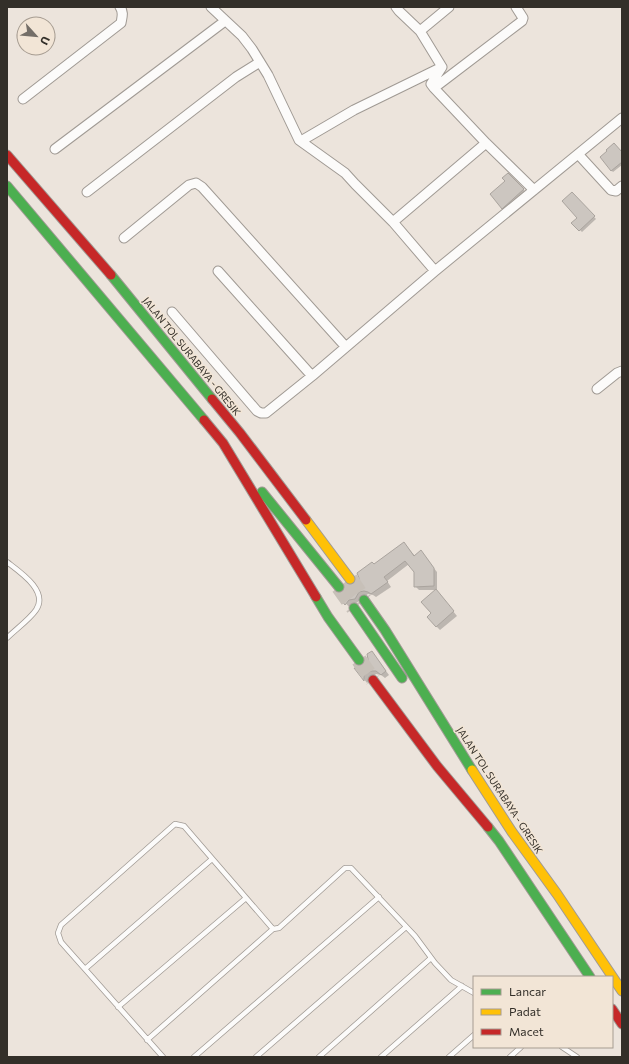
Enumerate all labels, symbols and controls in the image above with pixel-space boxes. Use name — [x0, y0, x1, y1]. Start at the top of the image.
north arrow — [16, 16, 56, 56]
text: U — [38, 34, 53, 47]
street label: JALAN TOL SURABAYA - GRESIK — [140, 294, 244, 418]
street label: JALAN TOL SURABAYA - GRESIK — [454, 724, 546, 856]
legend — [473, 976, 613, 1048]
text: Lancar — [509, 984, 546, 998]
text: Padat — [509, 1004, 541, 1018]
text: Macet — [509, 1024, 544, 1038]

